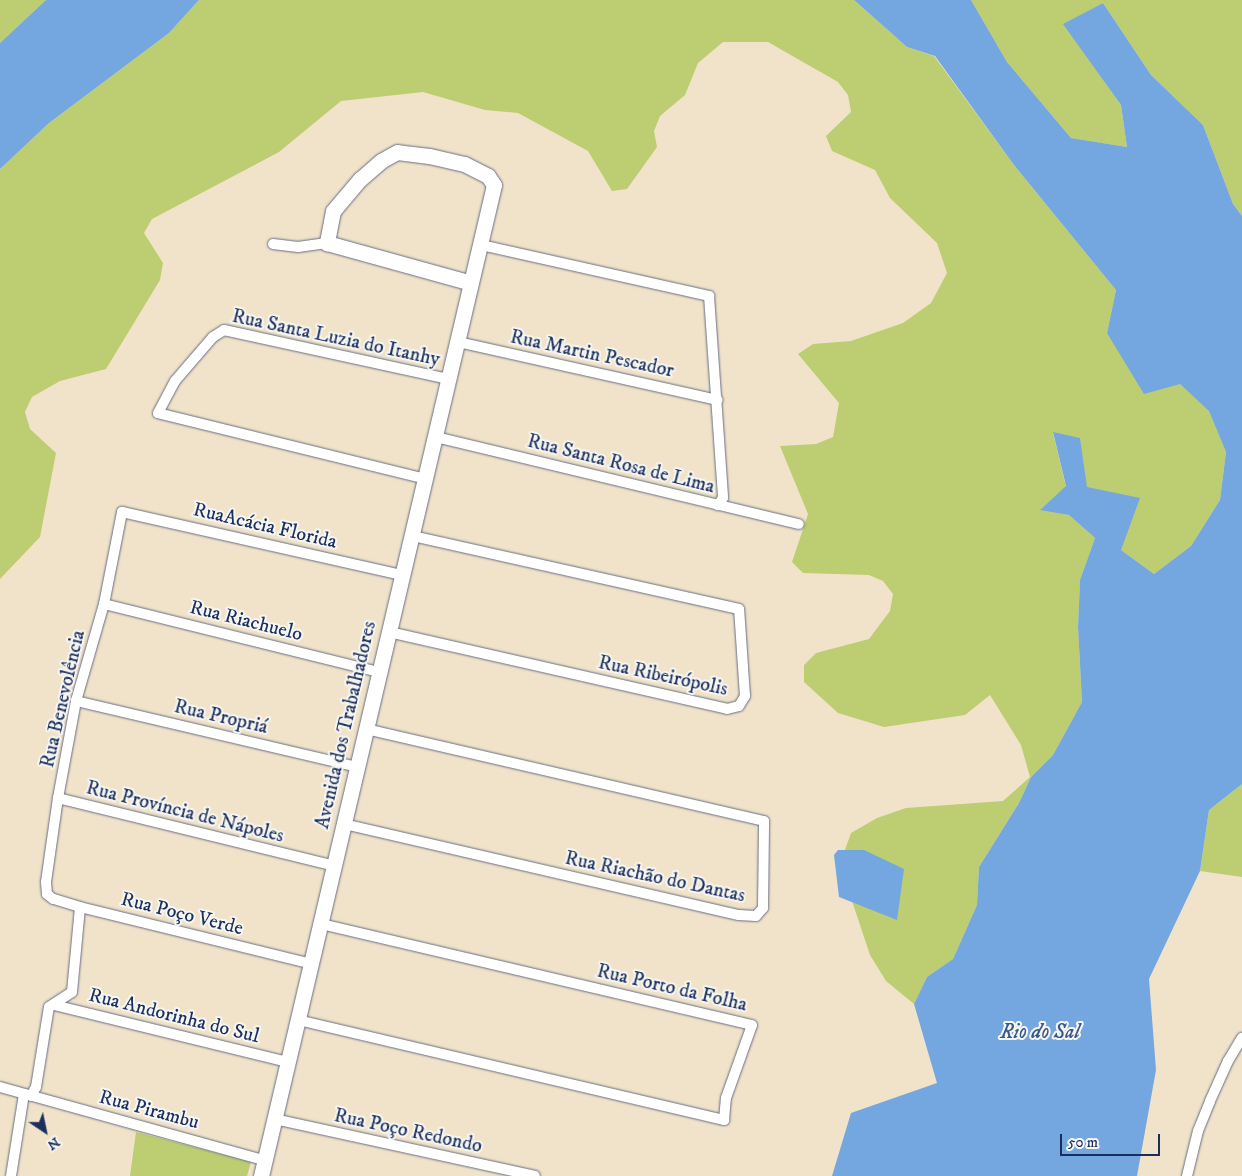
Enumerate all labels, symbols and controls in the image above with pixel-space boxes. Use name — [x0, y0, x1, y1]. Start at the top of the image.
street label: Rua Santa Luzia do Itanhy — [230, 304, 442, 372]
street label: Rua Martin Pescador — [508, 325, 676, 383]
street label: Rua Santa Rosa de Lima — [525, 429, 717, 499]
street label: RuaAcácia Florida — [191, 498, 339, 554]
street label: Rua Riachuelo — [187, 595, 305, 647]
street label: Avenida dos Trabalhadores — [310, 619, 382, 831]
street label: Rua Benevolência — [35, 628, 91, 770]
street label: Rua Ribeirópolis — [596, 651, 730, 701]
street label: Rua Propriá — [172, 695, 270, 739]
street label: Rua Província de Nápoles — [84, 776, 286, 848]
street label: Rua Riachão do Dantas — [563, 846, 747, 908]
street label: Rua Poço Verde — [119, 887, 245, 941]
street label: Rua Porto da Folha — [595, 959, 749, 1017]
street label: Rua Andorinha do Sul — [86, 983, 262, 1049]
water label: Rio do Sal — [1000, 1019, 1080, 1045]
street label: Rua Pirambu — [96, 1085, 202, 1135]
street label: Rua Poço Redondo — [332, 1104, 484, 1158]
north arrow — [20, 1106, 70, 1156]
scale bar — [1062, 1124, 1162, 1156]
text: N — [44, 1133, 63, 1154]
text: 50 m — [1068, 1133, 1098, 1152]

